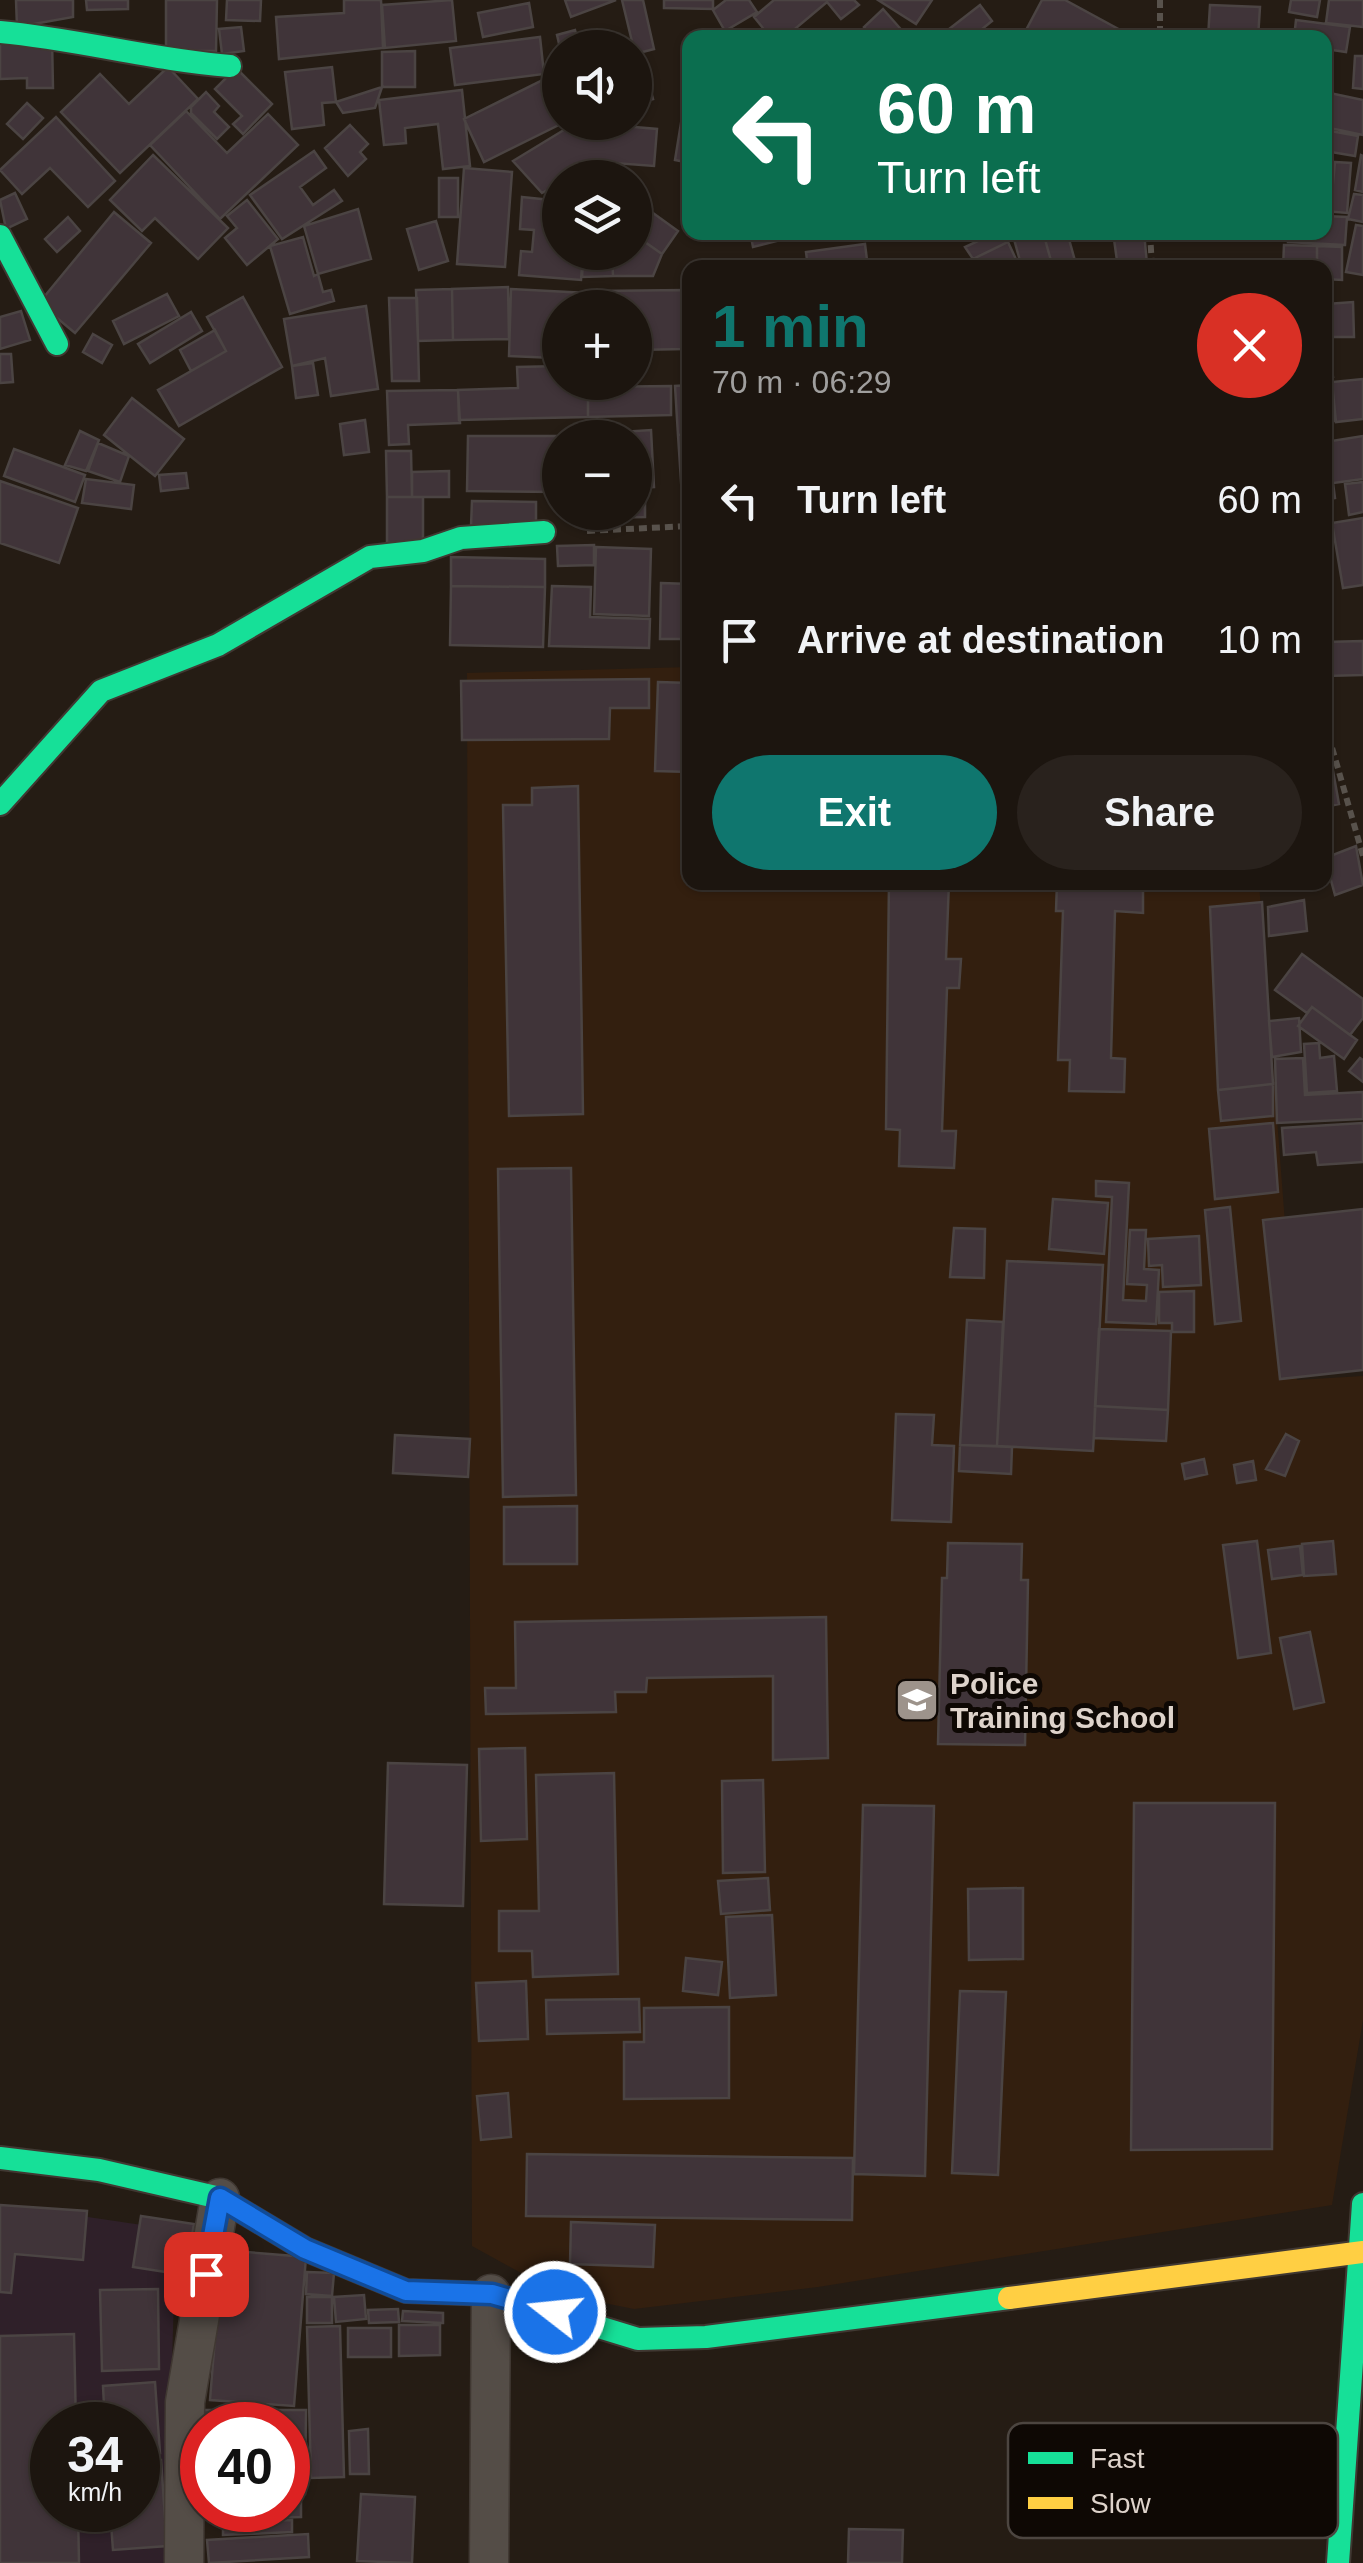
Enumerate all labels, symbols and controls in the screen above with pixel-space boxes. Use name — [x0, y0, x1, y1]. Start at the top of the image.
map controls — [542, 30, 652, 530]
button: sound — [542, 30, 652, 140]
icon: left — [712, 70, 842, 200]
text: 60 m — [877, 70, 1037, 148]
text: Turn left — [877, 152, 1040, 203]
button: layers — [542, 160, 652, 270]
button: + — [542, 290, 652, 400]
text: 1 min — [712, 293, 869, 360]
button: close — [1197, 293, 1302, 398]
text: 70 m · 06:29 — [712, 364, 892, 400]
button: − — [542, 420, 652, 530]
icon: left — [712, 473, 767, 528]
text: Turn left — [797, 479, 946, 521]
text: 60 m — [1218, 479, 1302, 521]
icon: arrive — [712, 613, 767, 668]
text: Arrive at destination — [797, 619, 1164, 661]
text: 10 m — [1218, 619, 1302, 661]
button: Exit — [712, 755, 997, 870]
button: Share — [1017, 755, 1302, 870]
place label: Police Training School — [950, 1667, 1175, 1734]
school or university icon: Police Training School — [894, 1677, 940, 1723]
pin — [164, 2232, 249, 2317]
icon: arrive — [179, 2247, 234, 2302]
position arrow — [503, 2260, 607, 2364]
speed limit sign: 40 — [180, 2402, 310, 2532]
legend — [1008, 2423, 1338, 2538]
text: 34 — [67, 2427, 123, 2483]
text: Fast — [1090, 2443, 1145, 2474]
text: km/h — [68, 2478, 122, 2506]
text: Slow — [1090, 2488, 1151, 2519]

